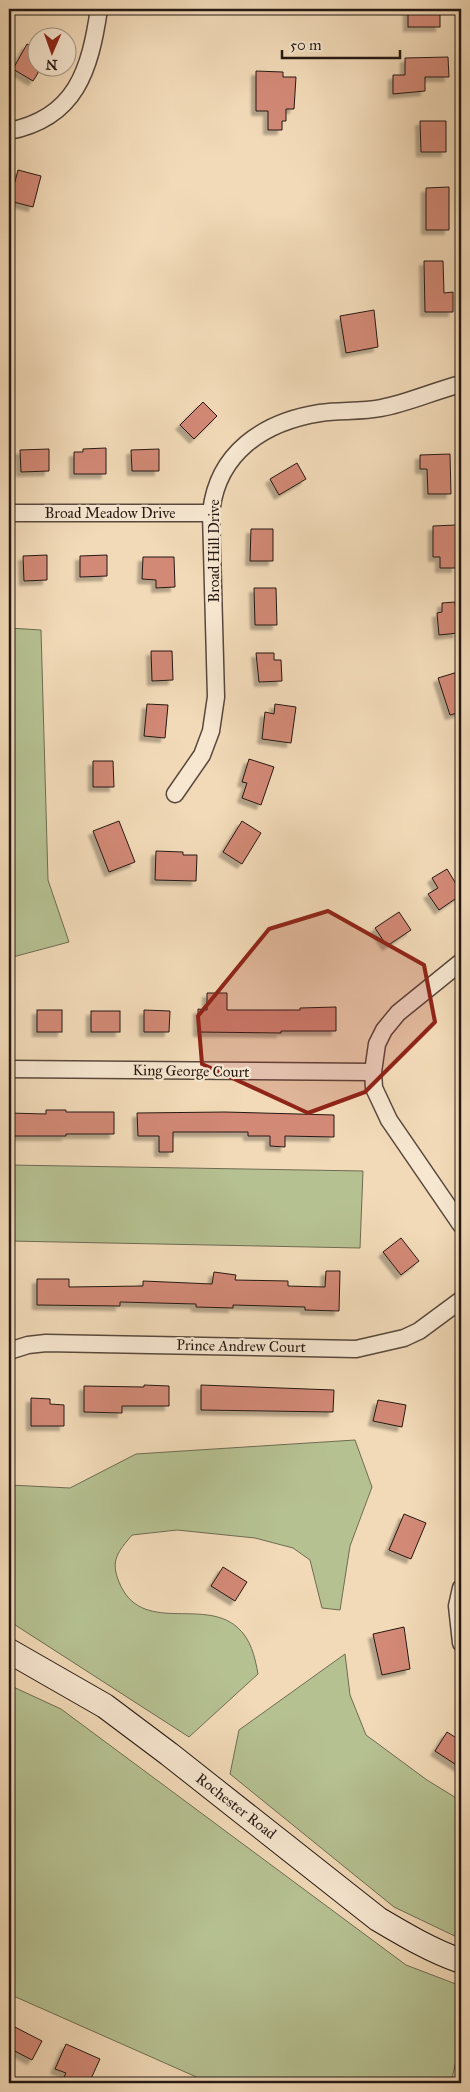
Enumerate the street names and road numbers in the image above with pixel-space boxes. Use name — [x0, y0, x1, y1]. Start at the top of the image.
street label: Broad Hill Drive — [205, 499, 223, 603]
street label: Broad Meadow Drive — [45, 504, 175, 522]
street label: King George Court — [132, 1061, 250, 1081]
street label: Prince Andrew Court — [176, 1336, 307, 1356]
street label: Rochester Road — [192, 1769, 280, 1843]

